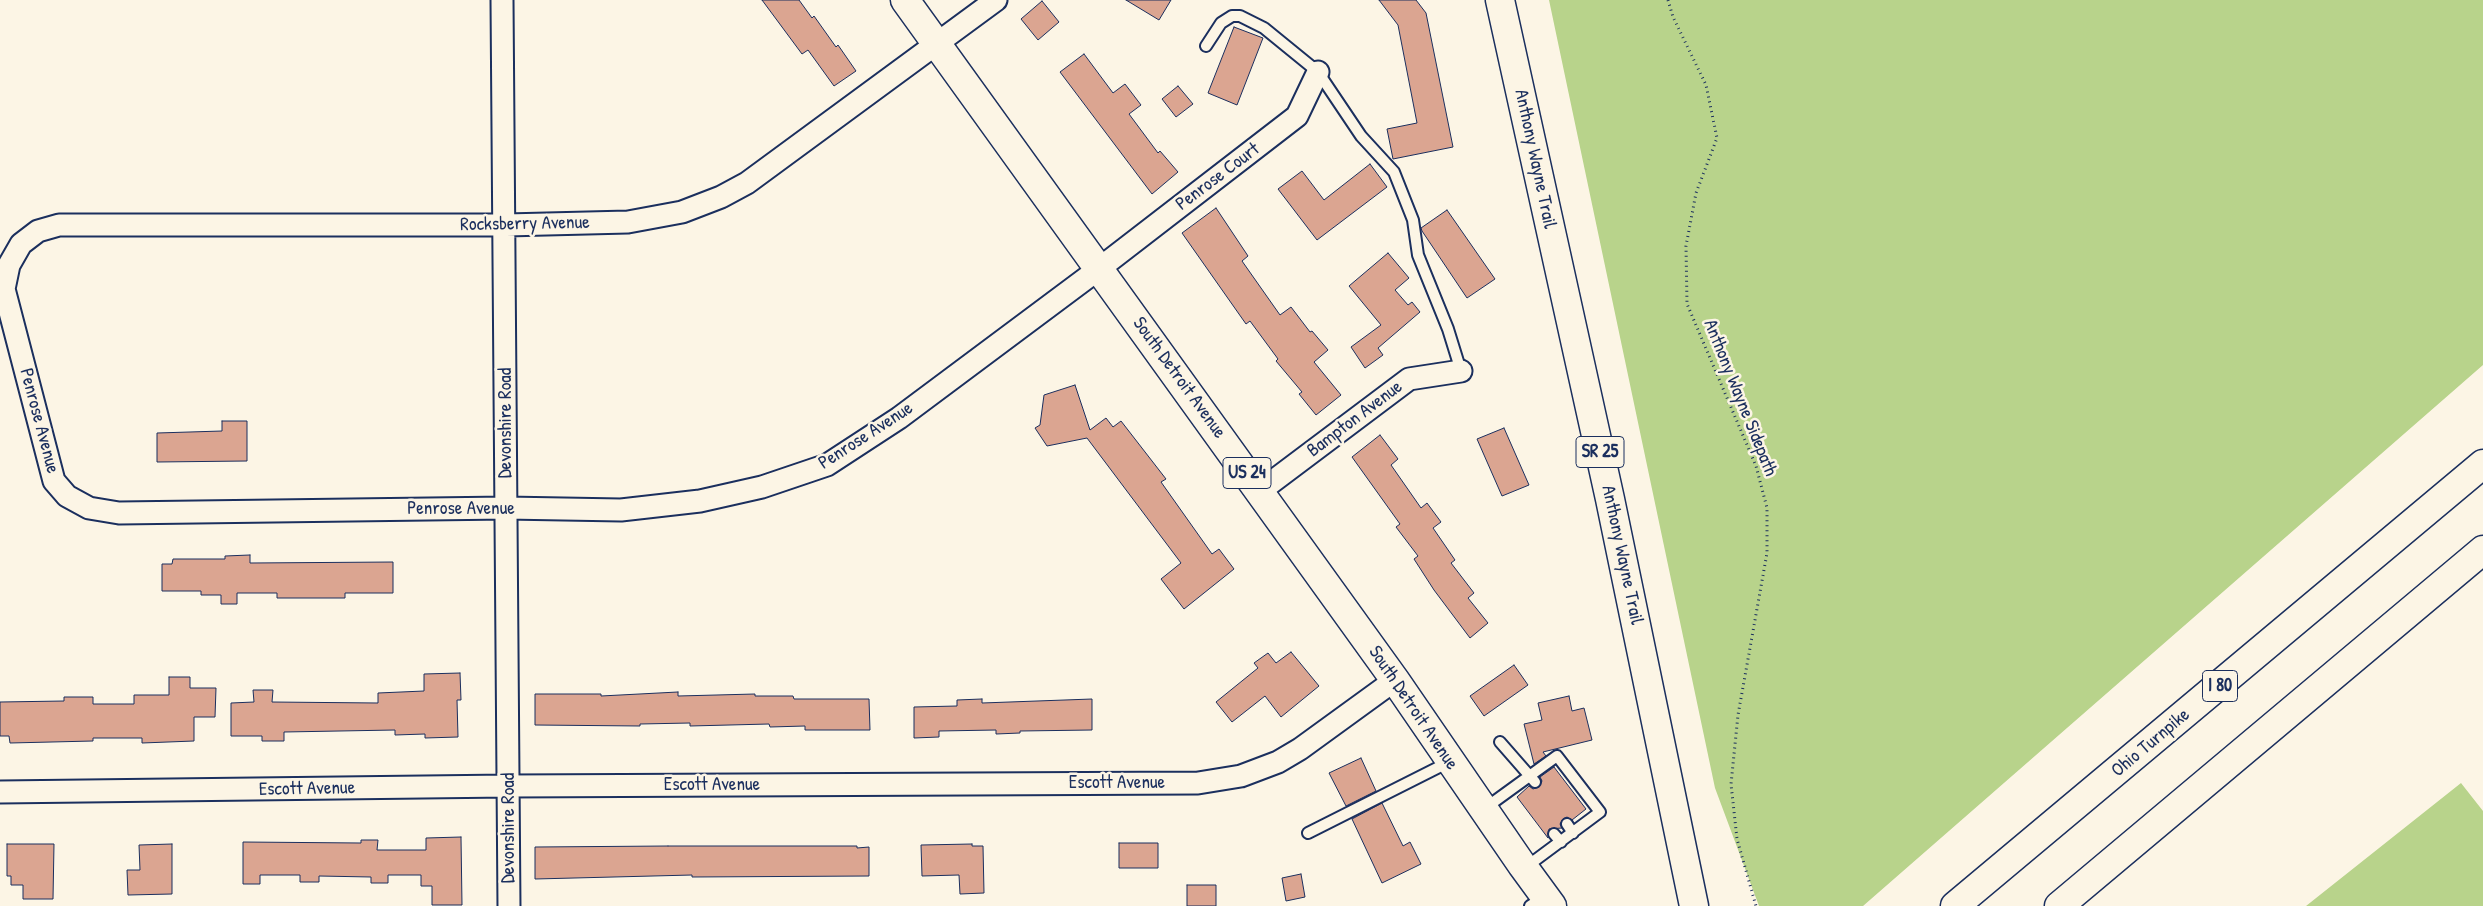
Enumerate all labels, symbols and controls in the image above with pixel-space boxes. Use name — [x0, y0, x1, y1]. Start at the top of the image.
street label: Anthony Wayne Trail — [1509, 87, 1561, 231]
street label: Penrose Court — [1172, 138, 1264, 216]
street label: Rocksberry Avenue — [460, 211, 590, 237]
street label: South Detroit Avenue — [1127, 313, 1231, 443]
street label: Anthony Wayne Sidepath — [1698, 316, 1782, 480]
street label: Penrose Avenue — [14, 366, 64, 476]
street label: Devonshire Road — [495, 368, 517, 478]
street label: Bampton Avenue — [1303, 376, 1407, 462]
street label: Penrose Avenue — [815, 397, 917, 475]
road number: SR 25 — [1576, 437, 1624, 468]
road number: US 24 — [1223, 458, 1271, 488]
street label: Anthony Wayne Trail — [1596, 483, 1648, 627]
street label: Penrose Avenue — [407, 498, 515, 520]
street label: South Detroit Avenue — [1363, 642, 1463, 774]
road number: I 80 — [2202, 670, 2238, 701]
street label: Ohio Turnpike — [2107, 704, 2195, 782]
street label: Escott Avenue — [1069, 772, 1165, 794]
street label: Devonshire Road — [498, 773, 520, 883]
street label: Escott Avenue — [664, 774, 760, 796]
street label: Escott Avenue — [259, 777, 355, 801]

